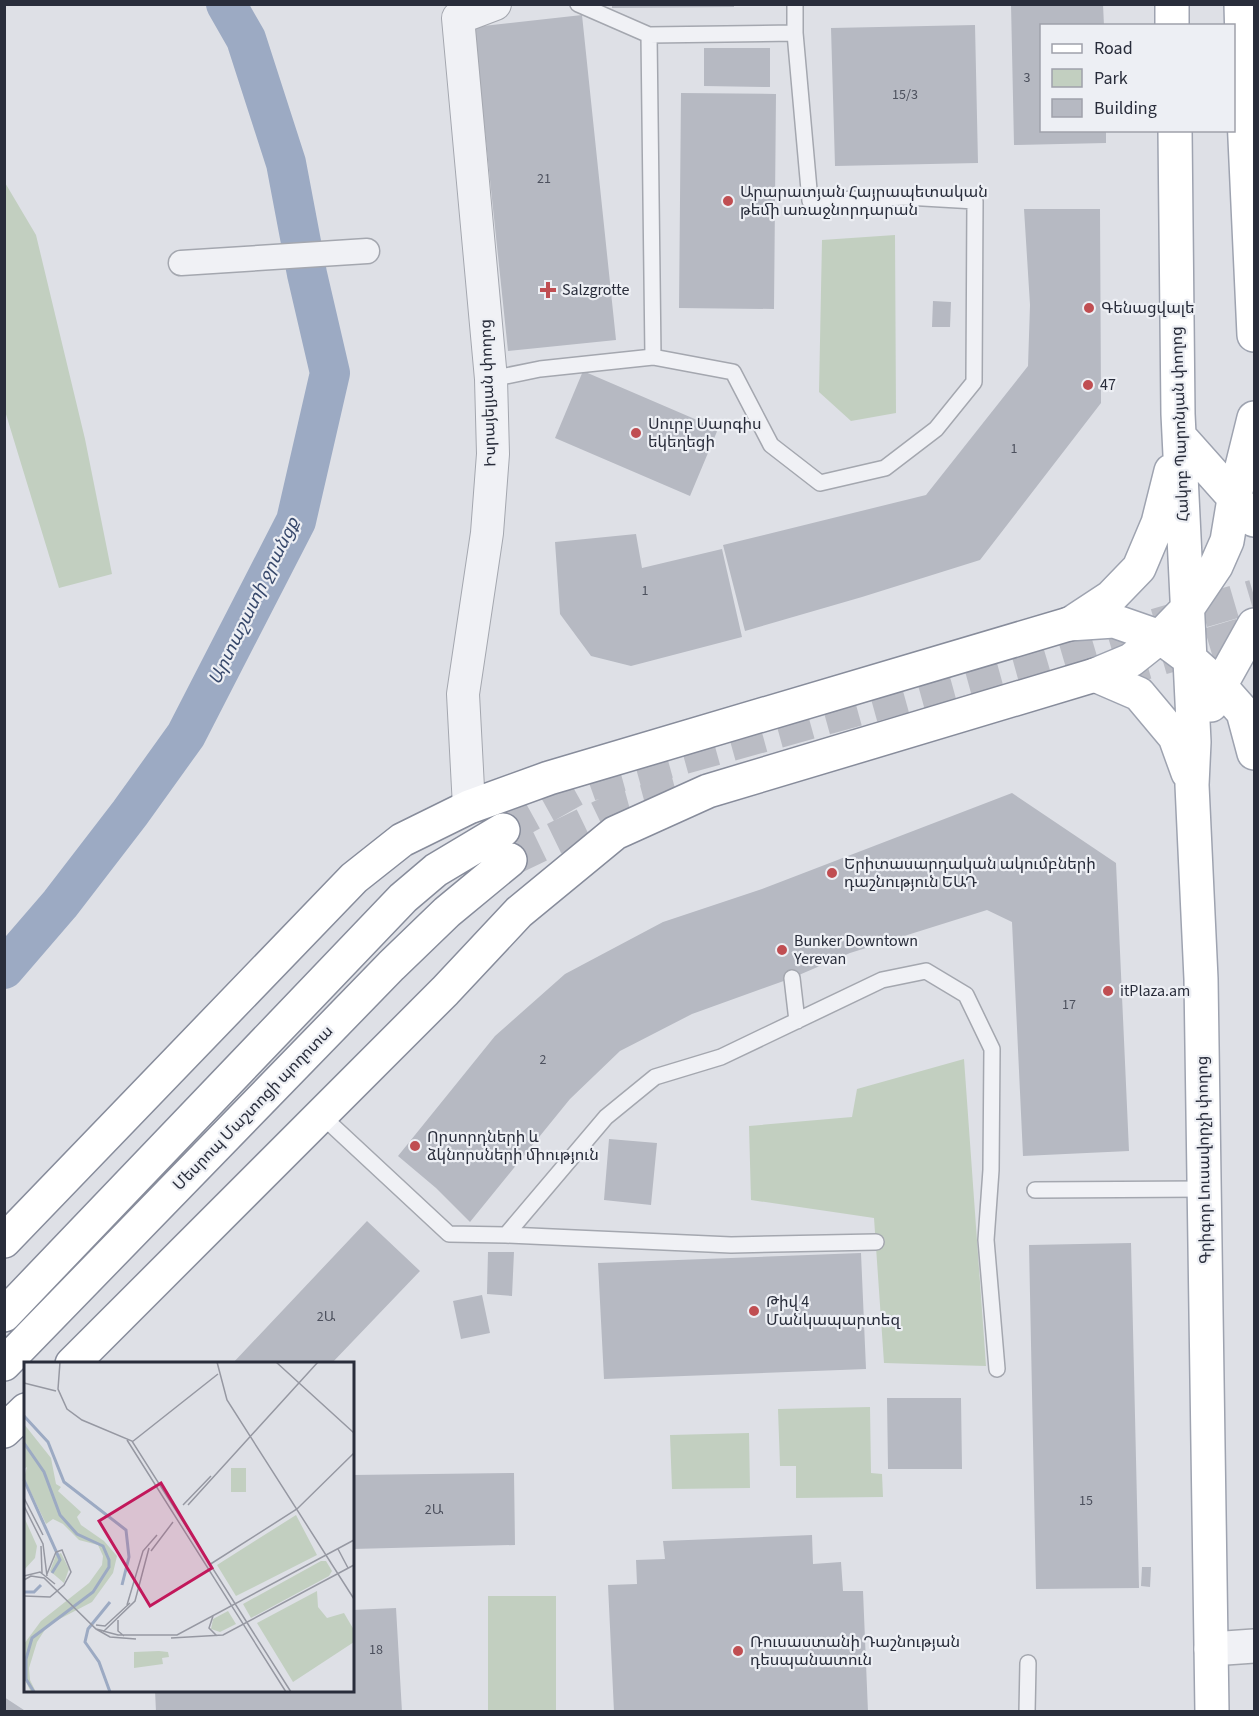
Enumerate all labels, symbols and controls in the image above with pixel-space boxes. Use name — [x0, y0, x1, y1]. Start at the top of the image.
legend — [1040, 24, 1235, 132]
text: Road — [1094, 36, 1133, 61]
text: Park — [1094, 66, 1128, 91]
house number: 3 — [1024, 68, 1031, 88]
house number: 15/3 — [892, 85, 918, 105]
text: Building — [1094, 96, 1157, 121]
house number: 21 — [537, 169, 551, 189]
place label: Արարատյան Հայրապետական թեմի առաջնորդարան — [740, 181, 988, 221]
marker: Արարատյան Հայրապետական թեմի առաջնորդարան — [721, 194, 735, 208]
place label: Salzgrotte — [562, 279, 630, 301]
marker: Salzgrotte — [539, 281, 557, 299]
place label: Գենացվալե — [1101, 297, 1195, 319]
marker: Գենացվալե — [1082, 301, 1096, 315]
street label: Իսրայելյան փողոց — [474, 319, 502, 467]
street label: Հակոբ Պարոնյան փողոց — [1166, 326, 1194, 522]
place label: 47 — [1100, 374, 1116, 396]
marker: 47 — [1081, 378, 1095, 392]
place label: Սուրբ Սարգիս եկեղեցի — [648, 413, 762, 453]
marker: Սուրբ Սարգիս եկեղեցի — [629, 426, 643, 440]
house number: 1 — [1011, 439, 1018, 459]
water label: Արտաշատի ջրանցք — [203, 512, 306, 689]
house number: 1 — [642, 581, 649, 601]
place label: Երիտասարդական ակումբների դաշնություն ԵԱԴ — [844, 853, 1096, 893]
marker: Երիտասարդական ակումբների դաշնություն ԵԱԴ — [825, 866, 839, 880]
place label: Bunker Downtown Yerevan — [793, 930, 918, 970]
marker: Bunker Downtown Yerevan — [775, 943, 789, 957]
place label: itPlaza.am — [1120, 980, 1190, 1002]
marker: itPlaza.am — [1101, 984, 1115, 998]
house number: 17 — [1062, 995, 1076, 1015]
street label: Մեսրոպ Մաշտոցի պողոտա — [168, 1020, 338, 1196]
house number: 2 — [540, 1050, 547, 1070]
street label: Գրիգոր Լուսավորչի փողոց — [1191, 1056, 1217, 1264]
place label: Որսորդների և ձկնորսների միություն — [427, 1126, 599, 1166]
marker: Որսորդների և ձկնորսների միություն — [408, 1139, 422, 1153]
place label: Թիվ 4 Մանկապարտեզ — [766, 1291, 901, 1331]
marker: Թիվ 4 Մանկապարտեզ — [747, 1304, 761, 1318]
house number: 2Ա — [317, 1307, 336, 1327]
inset map — [24, 1362, 354, 1692]
house number: 15 — [1079, 1491, 1093, 1511]
house number: 2Ա — [425, 1500, 444, 1520]
place label: Ռուսաստանի Դաշնության դեսպանատուն — [750, 1631, 960, 1671]
house number: 18 — [369, 1640, 383, 1660]
marker: Ռուսաստանի Դաշնության դեսպանատուն — [731, 1644, 745, 1658]

